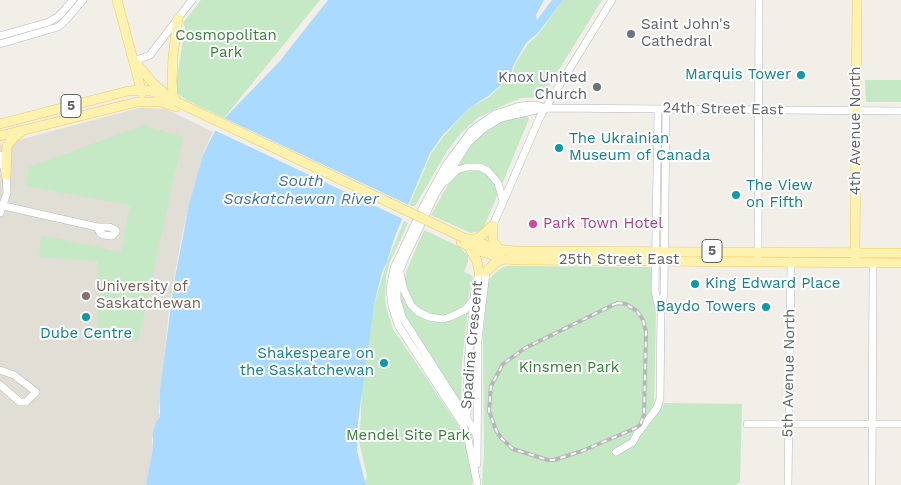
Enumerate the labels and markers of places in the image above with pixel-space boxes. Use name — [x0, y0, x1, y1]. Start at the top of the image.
place label: Saint John's Cathedral — [641, 16, 730, 51]
marker: Saint John's Cathedral — [625, 28, 637, 40]
place label: Marquis Tower — [685, 66, 791, 84]
place label: Knox United Church — [498, 69, 587, 104]
marker: Marquis Tower — [795, 69, 807, 81]
marker: Knox United Church — [591, 81, 603, 93]
place label: The Ukrainian Museum of Canada — [569, 130, 710, 165]
marker: The Ukrainian Museum of Canada — [553, 142, 565, 154]
place label: The View on Fifth — [746, 177, 813, 212]
marker: The View on Fifth — [730, 189, 742, 201]
place label: Park Town Hotel — [543, 215, 663, 233]
marker: Park Town Hotel — [527, 218, 539, 230]
place label: King Edward Place — [705, 275, 840, 293]
place label: University of Saskatchewan — [96, 278, 201, 313]
marker: King Edward Place — [689, 278, 701, 290]
marker: University of Saskatchewan — [80, 290, 92, 302]
place label: Baydo Towers — [656, 298, 756, 316]
marker: Baydo Towers — [760, 301, 772, 313]
marker: Dube Centre — [80, 311, 92, 323]
place label: Dube Centre — [40, 325, 132, 343]
place label: Shakespeare on the Saskatchewan — [240, 345, 374, 380]
marker: Shakespeare on the Saskatchewan — [378, 357, 390, 369]

